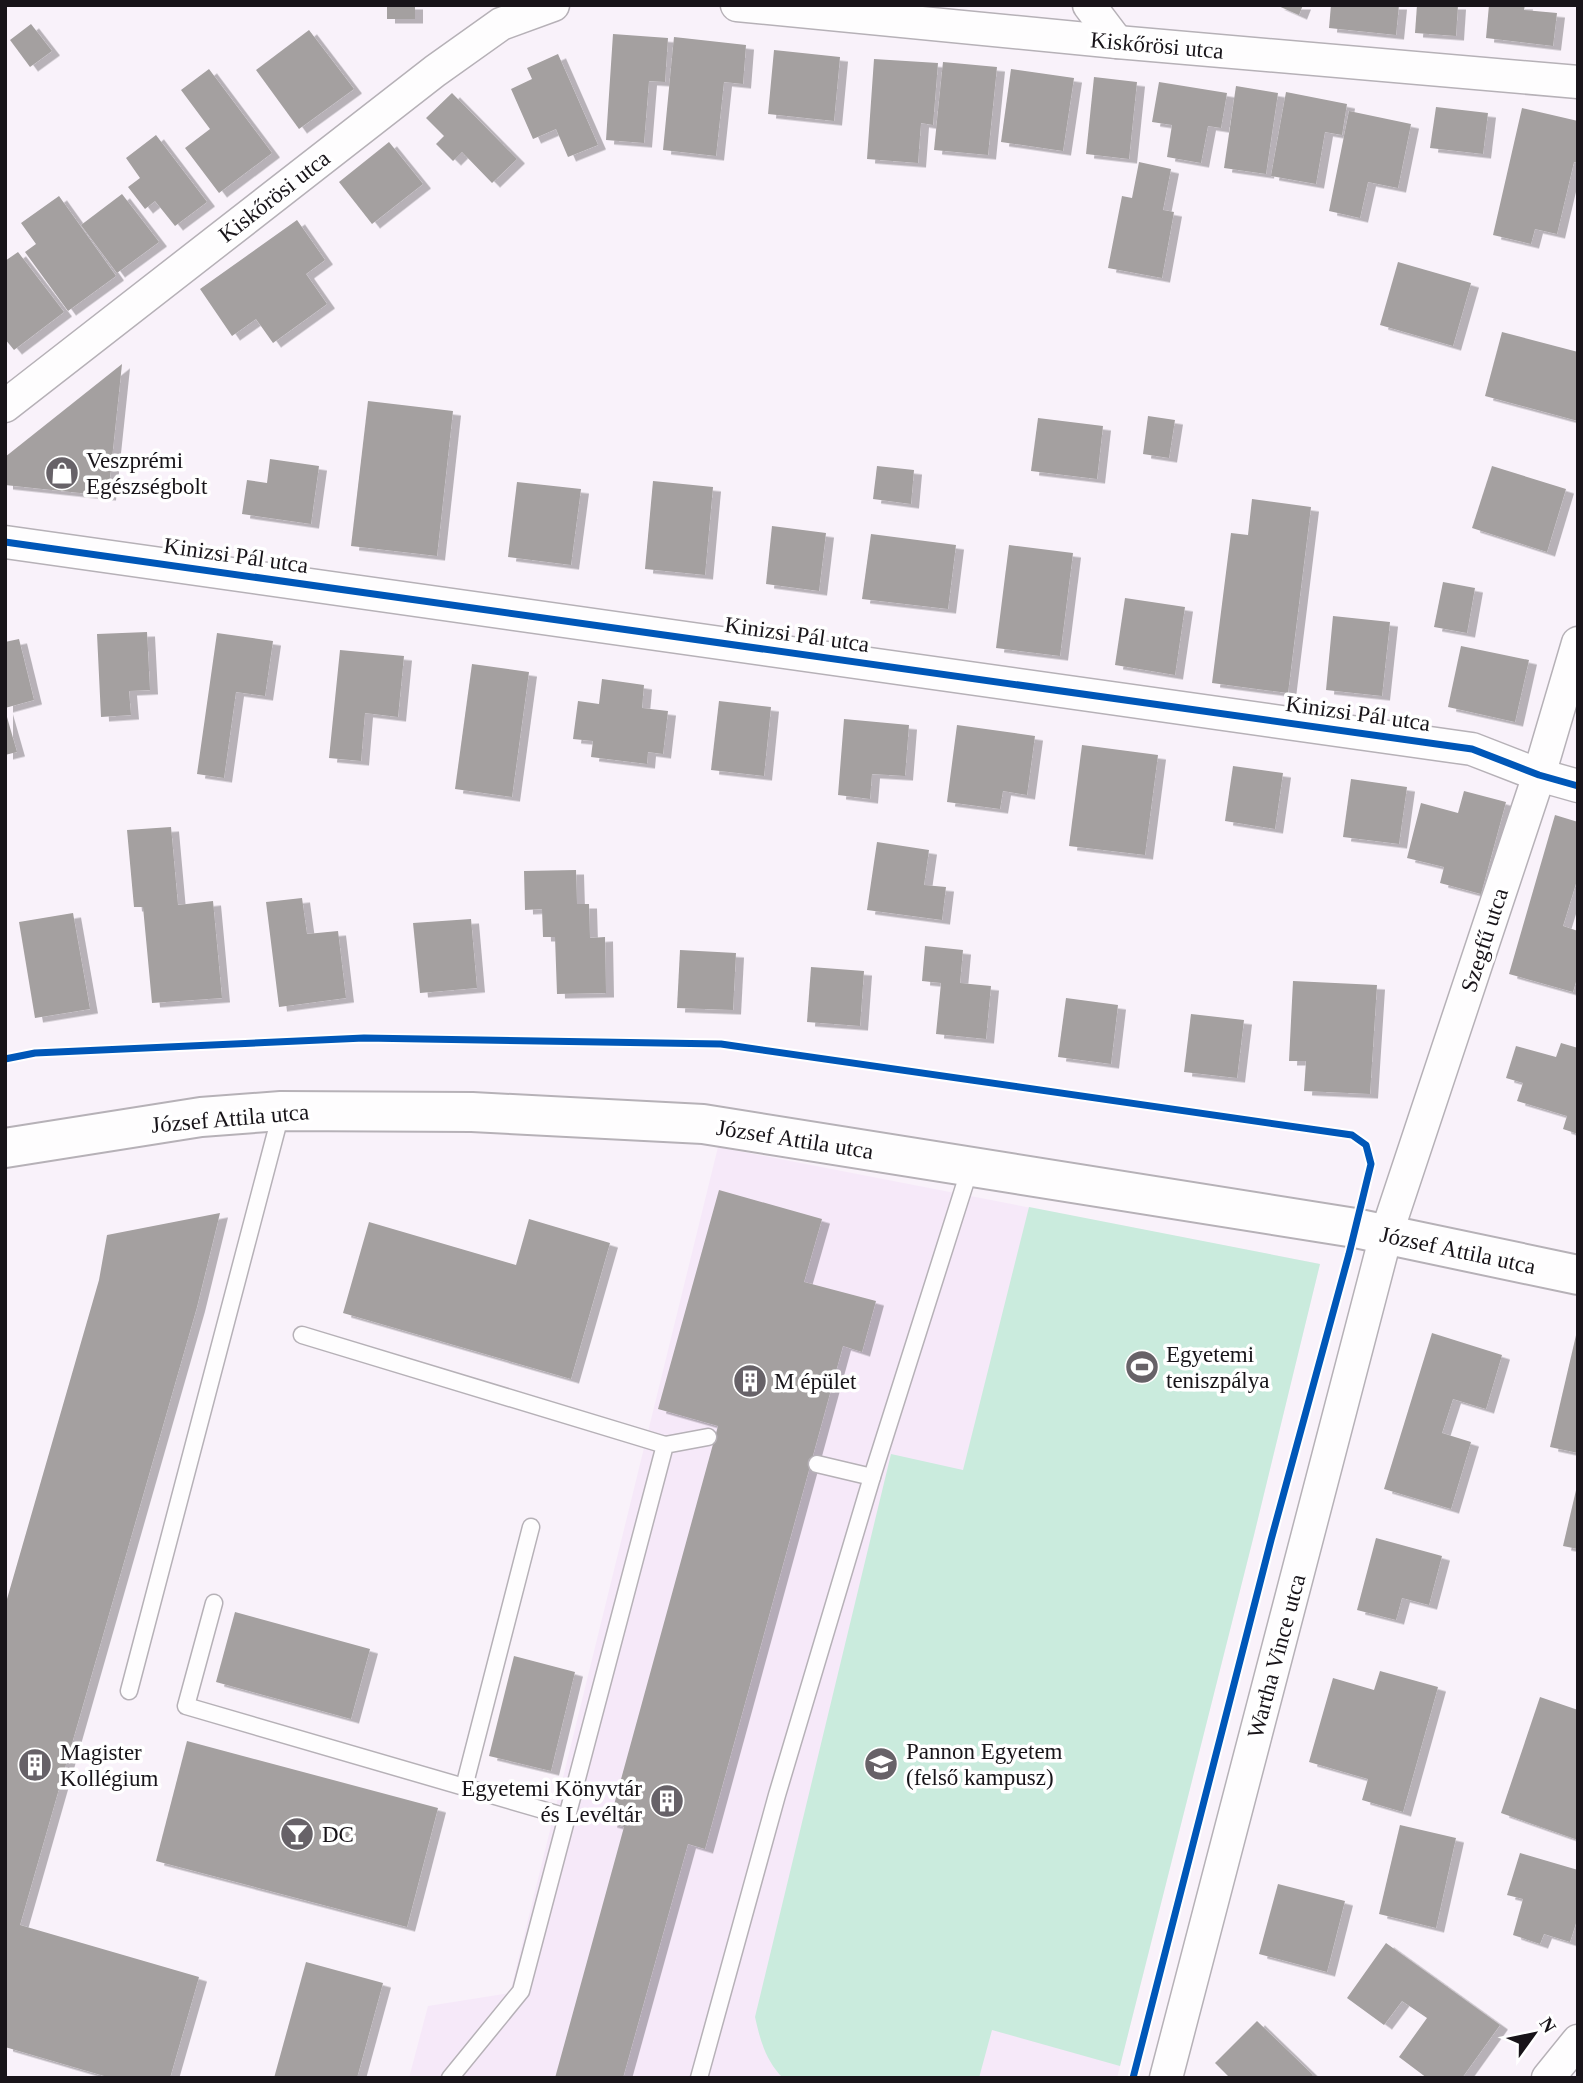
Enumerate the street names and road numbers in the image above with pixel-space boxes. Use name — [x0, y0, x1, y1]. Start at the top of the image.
street label: Kiskőrösi utca — [1089, 27, 1225, 64]
street label: Kiskőrösi utca — [214, 145, 335, 247]
street label: Kinizsi Pál utca — [162, 533, 310, 578]
street label: Kinizsi Pál utca — [723, 612, 871, 657]
street label: Kinizsi Pál utca — [1284, 691, 1432, 736]
street label: Szegfű utca — [1456, 885, 1513, 995]
street label: József Attila utca — [150, 1099, 310, 1138]
street label: József Attila utca — [715, 1115, 875, 1164]
street label: József Attila utca — [1378, 1222, 1538, 1279]
street label: Wartha Vince utca — [1243, 1571, 1310, 1741]

